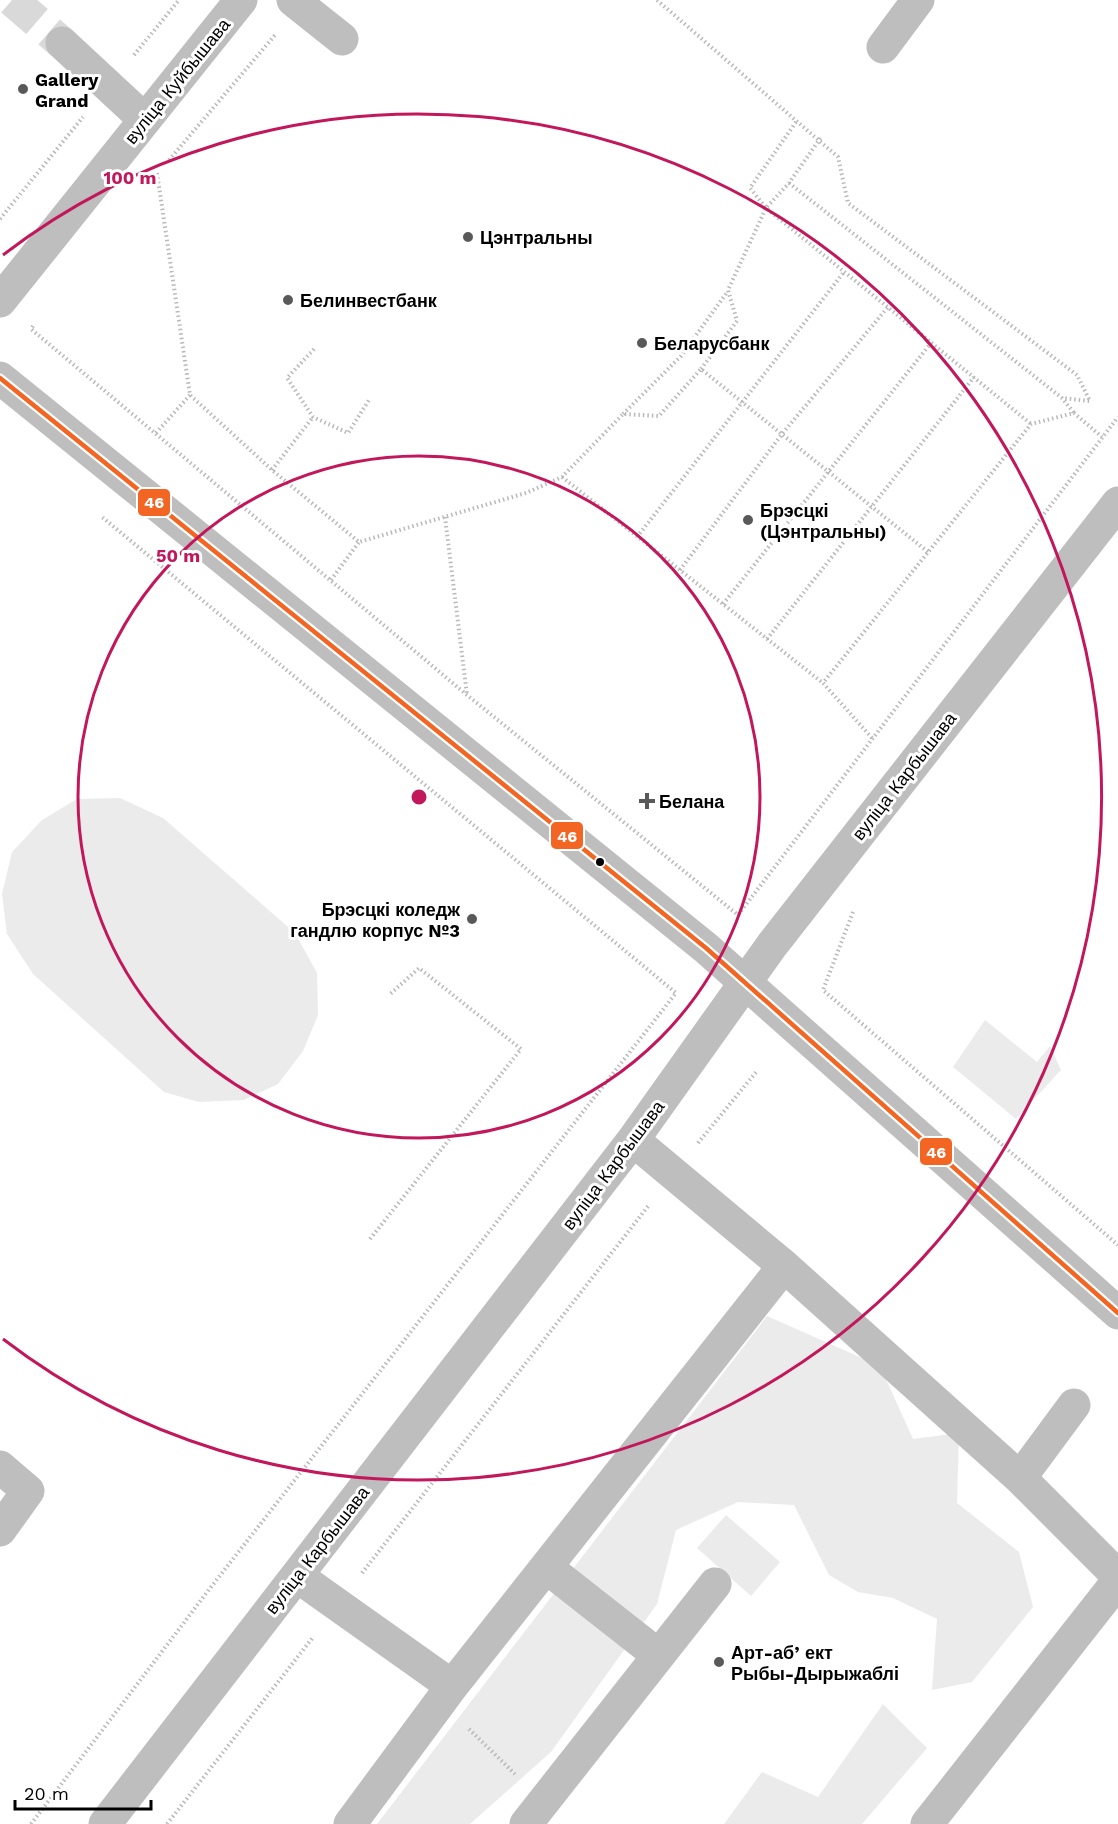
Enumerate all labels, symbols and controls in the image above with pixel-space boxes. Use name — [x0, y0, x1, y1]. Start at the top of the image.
street label: вуліца Куйбышава — [120, 13, 235, 148]
place label: Gallery Grand — [35, 69, 99, 111]
marker: Gallery Grand — [16, 82, 30, 96]
text: 100 m — [103, 167, 157, 188]
place label: Цэнтральны — [480, 227, 593, 248]
marker: Цэнтральны — [461, 230, 475, 244]
place label: Белинвестбанк — [300, 290, 438, 311]
marker: Белинвестбанк — [281, 293, 295, 307]
place label: Беларусбанк — [654, 333, 770, 354]
marker: Беларусбанк — [635, 336, 649, 350]
line badge: 46 — [137, 488, 171, 517]
text: 46 — [144, 493, 164, 512]
place label: Брэсцкі (Цэнтральны) — [760, 500, 887, 542]
marker: Брэсцкі (Цэнтральны) — [741, 513, 755, 527]
text: 50 m — [156, 545, 200, 566]
street label: вуліца Карбышава — [848, 707, 961, 844]
centre of rings — [409, 787, 429, 807]
place label: Белана — [659, 791, 725, 812]
marker: Белана — [640, 794, 654, 808]
line badge: 46 — [550, 821, 584, 850]
text: 46 — [557, 827, 577, 846]
unlabelled marker — [594, 856, 606, 868]
place label: Брэсцкі коледж гандлю корпус №3 — [290, 899, 460, 941]
marker: Брэсцкі коледж гандлю корпус №3 — [465, 912, 479, 926]
street label: вуліца Карбышава — [558, 1095, 669, 1234]
line badge: 46 — [919, 1137, 953, 1166]
text: 46 — [926, 1143, 946, 1162]
street label: вуліца Карбышава — [261, 1481, 374, 1618]
place label: Арт-абʼект Рыбы-Дырыжаблі — [731, 1642, 899, 1684]
marker: Арт-абʼект Рыбы-Дырыжаблі — [712, 1655, 726, 1669]
scale bar — [15, 1773, 152, 1811]
text: 20 m — [24, 1783, 69, 1804]

